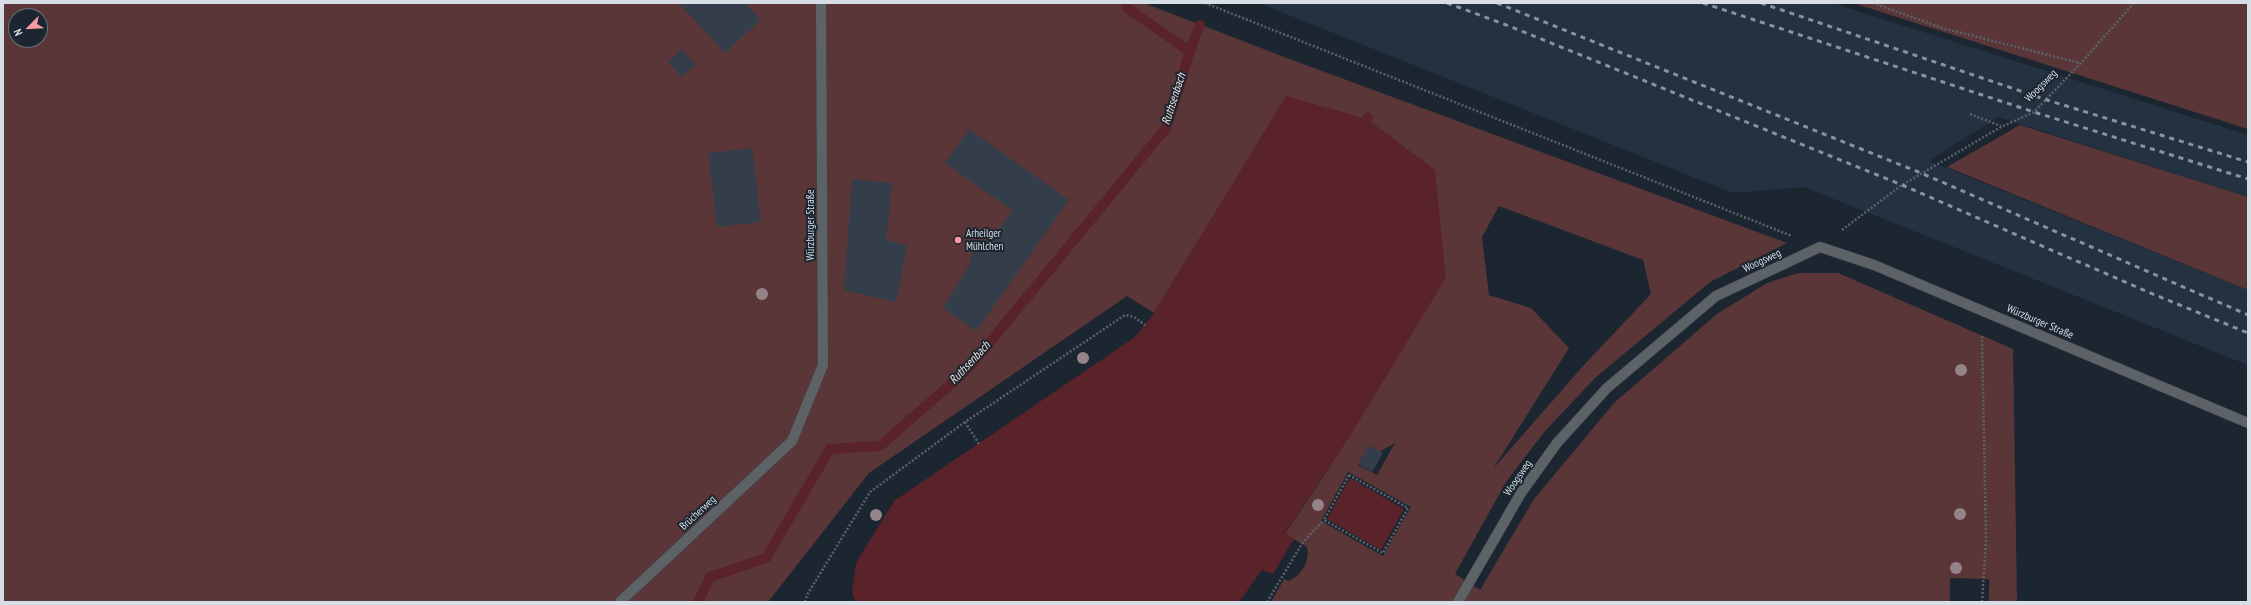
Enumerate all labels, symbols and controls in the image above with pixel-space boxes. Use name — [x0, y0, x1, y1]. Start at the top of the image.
north arrow — [8, 8, 48, 48]
text: N — [10, 27, 26, 38]
street label: Woogsweg — [2022, 67, 2060, 105]
water label: Ruthsenbach — [1159, 71, 1189, 127]
street label: Würzburger Straße — [804, 189, 818, 261]
place label: Arheilger Mühlchen — [966, 227, 1003, 253]
marker: Arheilger Mühlchen — [953, 235, 963, 245]
street label: Woogsweg — [1741, 246, 1783, 276]
street label: Würzburger Straße — [2005, 302, 2075, 342]
water label: Ruthsenbach — [947, 339, 993, 387]
street label: Woogsweg — [1501, 457, 1535, 499]
street label: Brücherweg — [677, 493, 719, 533]

